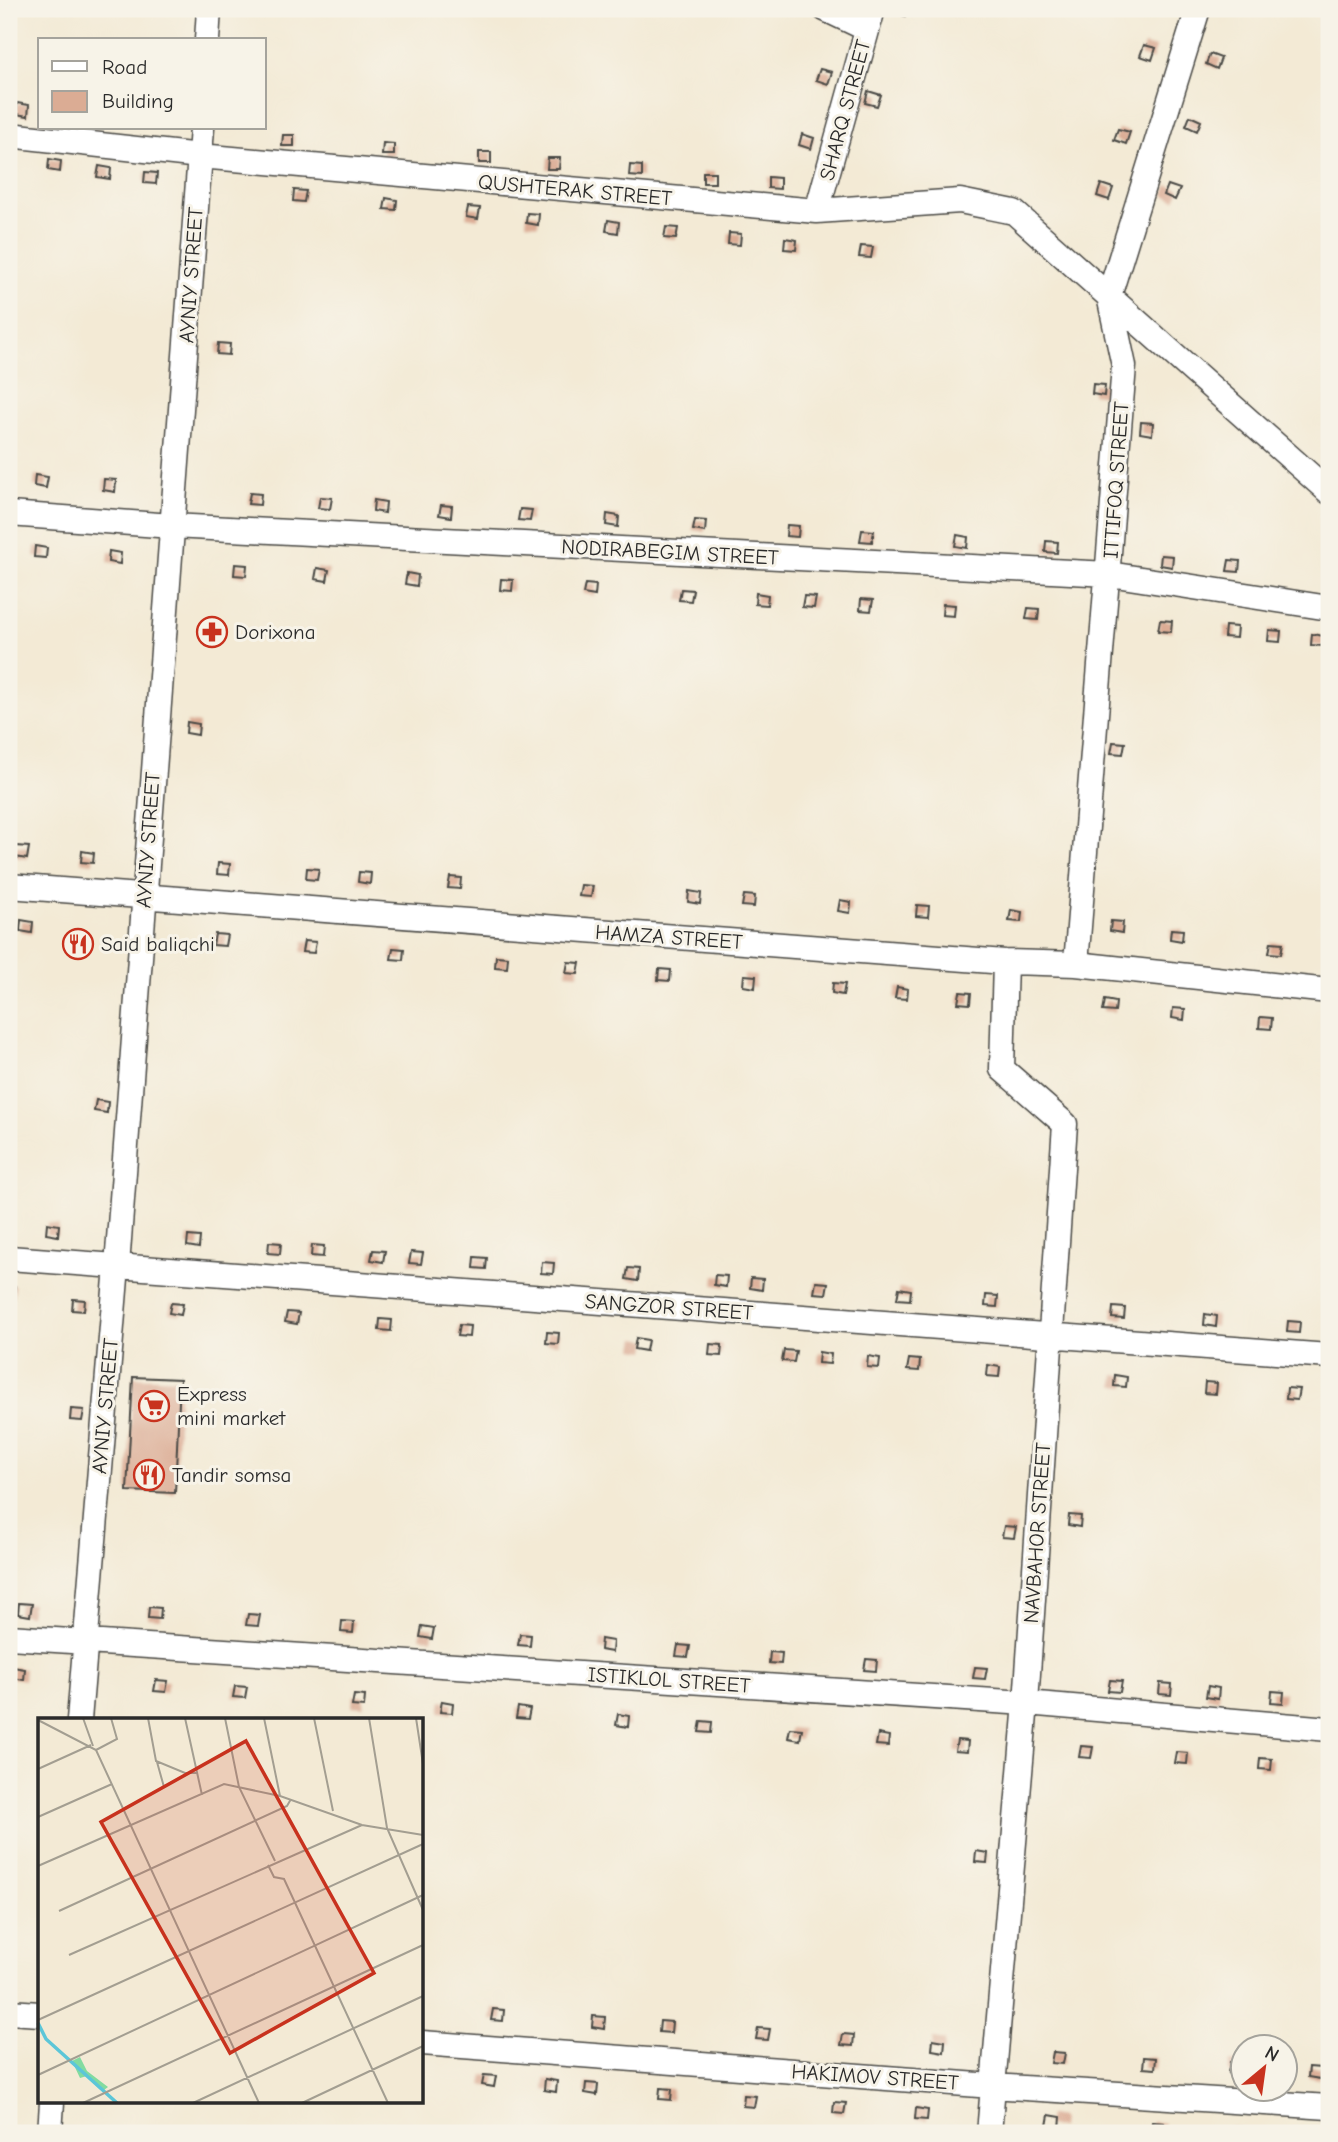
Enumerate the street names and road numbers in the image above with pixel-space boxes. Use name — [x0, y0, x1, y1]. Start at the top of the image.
street label: SHARQ STREET — [815, 37, 875, 183]
street label: QUSHTERAK STREET — [477, 170, 673, 210]
street label: AYNIY STREET — [174, 206, 208, 344]
street label: ITTIFOQ STREET — [1099, 401, 1133, 559]
street label: NODIRABEGIM STREET — [561, 534, 779, 570]
street label: AYNIY STREET — [131, 771, 165, 909]
street label: HAMZA STREET — [594, 920, 744, 954]
street label: SANGZOR STREET — [584, 1289, 754, 1325]
street label: AYNIY STREET — [87, 1337, 123, 1475]
street label: NAVBAHOR STREET — [1019, 1442, 1055, 1624]
street label: ISTIKLOL STREET — [587, 1662, 751, 1698]
street label: HAKIMOV STREET — [791, 2059, 959, 2095]

